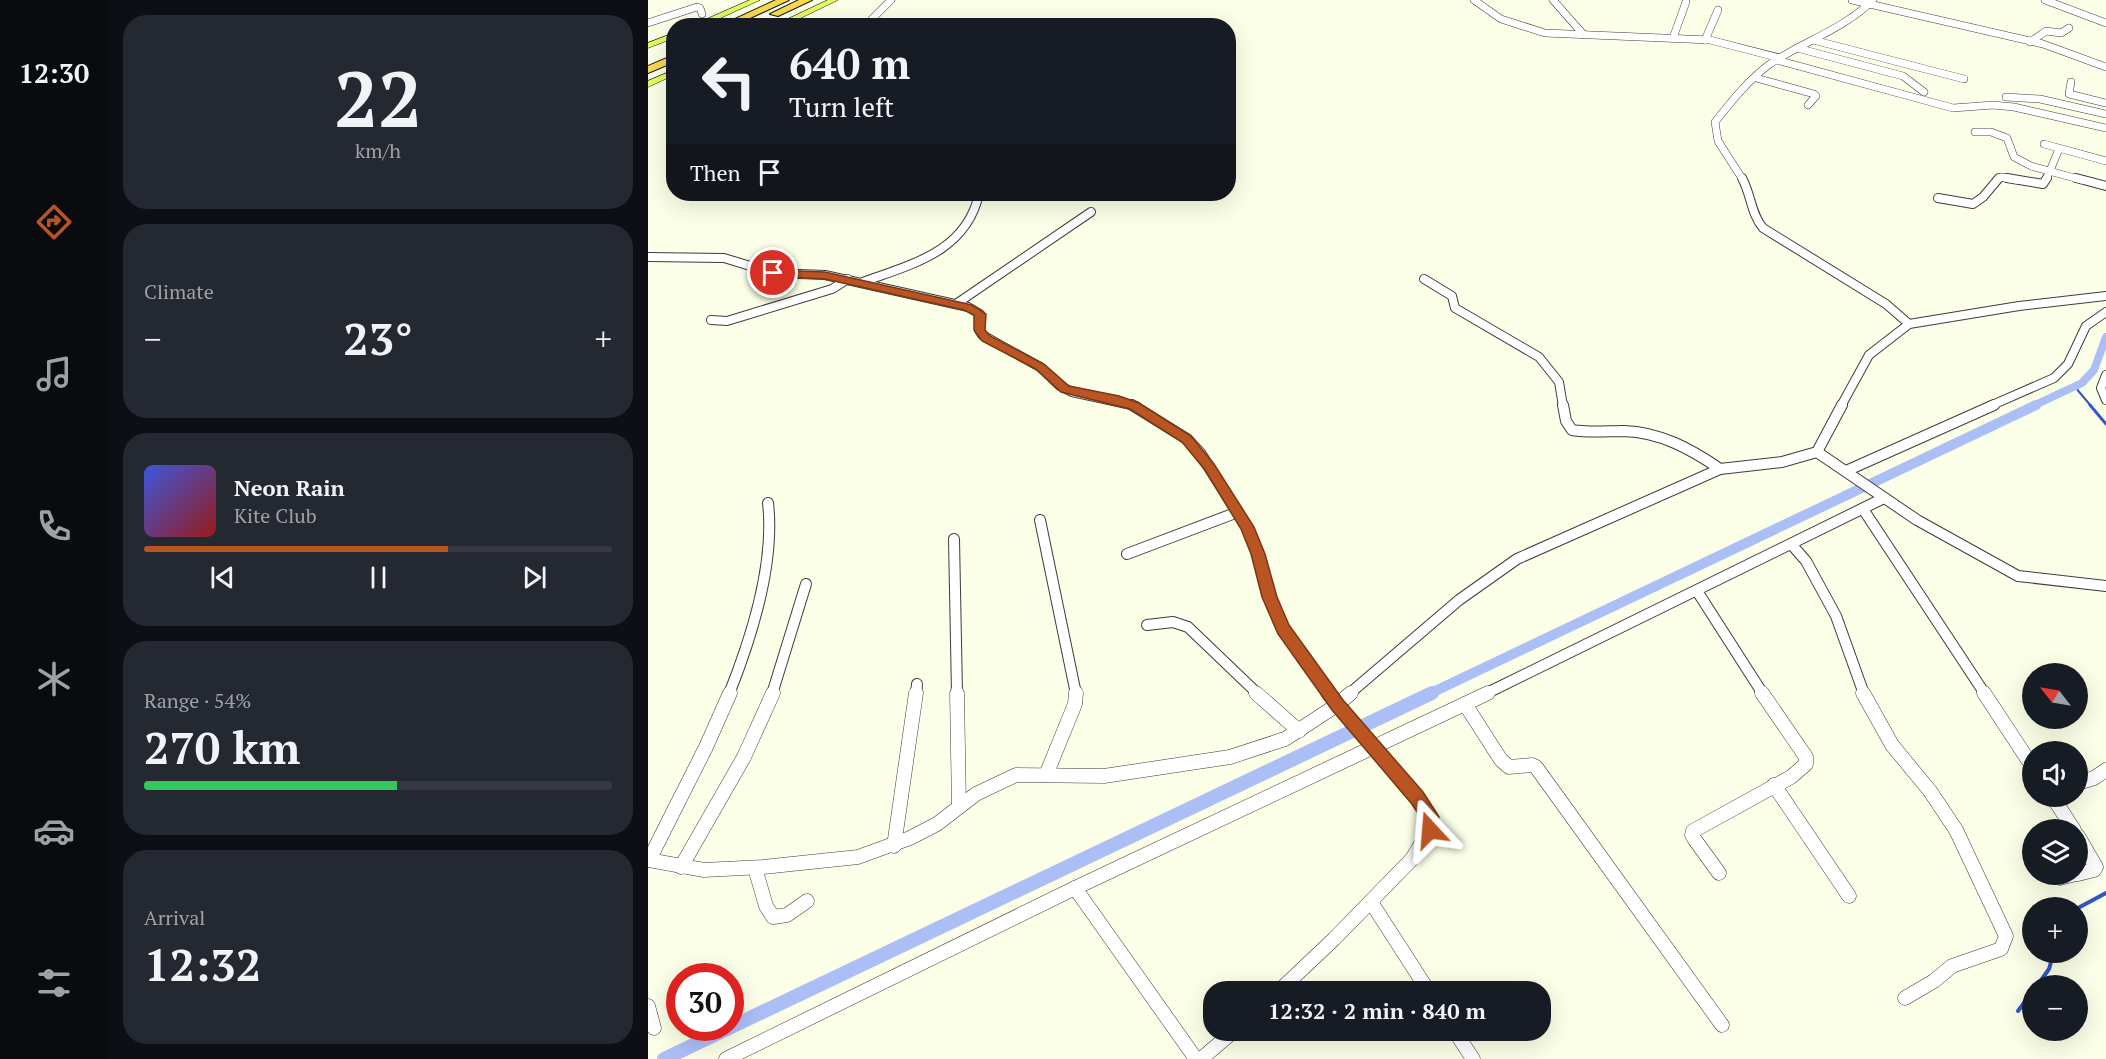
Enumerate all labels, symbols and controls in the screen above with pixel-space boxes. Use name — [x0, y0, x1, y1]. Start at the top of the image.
text: 640 m — [789, 35, 910, 91]
icon: left — [690, 42, 768, 120]
text: 22 — [334, 46, 422, 149]
text: 12:30 — [19, 55, 89, 91]
text: Turn left — [789, 89, 894, 125]
text: km/h — [355, 137, 401, 164]
icon: arrive — [753, 156, 786, 189]
text: Then — [690, 158, 741, 187]
icon: directions — [33, 201, 75, 243]
pin — [747, 247, 798, 298]
icon: arrive — [756, 256, 789, 289]
text: Climate — [144, 278, 214, 305]
text: 23° — [343, 308, 413, 368]
text: − — [144, 317, 162, 360]
text: + — [594, 317, 612, 360]
icon: music — [33, 353, 75, 395]
text: Neon Rain — [234, 473, 345, 502]
text: Kite Club — [234, 502, 317, 529]
icon: phone — [33, 505, 75, 547]
icon: previous — [206, 561, 239, 594]
icon: pause — [362, 561, 395, 594]
icon: next — [518, 561, 551, 594]
icon: climate — [33, 658, 75, 700]
north arrow — [2022, 663, 2088, 729]
map controls — [2022, 663, 2088, 1041]
text: Range · 54% — [144, 687, 251, 714]
text: 270 km — [144, 717, 300, 777]
button: sound — [2022, 741, 2088, 807]
position arrow — [1398, 798, 1462, 862]
icon: car — [33, 810, 75, 852]
button: layers — [2022, 819, 2088, 885]
button: + — [2022, 897, 2088, 963]
text: Arrival — [144, 904, 205, 931]
text: 12:32 — [144, 934, 261, 994]
icon: filters — [33, 962, 75, 1004]
speed limit sign: 30 — [666, 963, 744, 1041]
button: − — [2022, 975, 2088, 1041]
text: 12:32 · 2 min · 840 m — [1268, 996, 1486, 1025]

